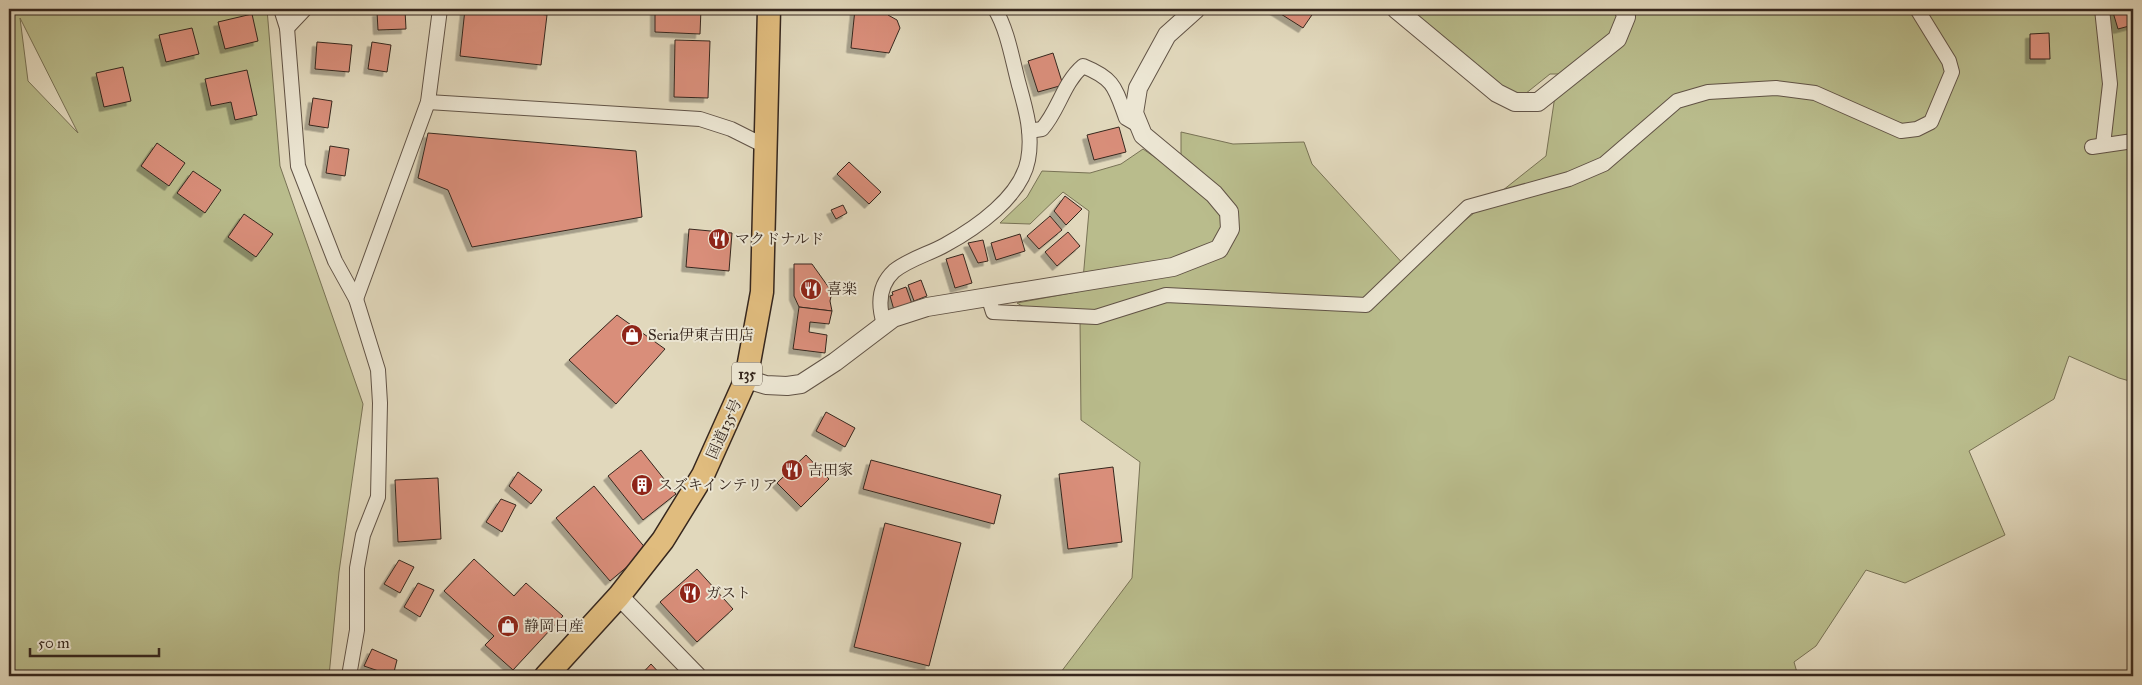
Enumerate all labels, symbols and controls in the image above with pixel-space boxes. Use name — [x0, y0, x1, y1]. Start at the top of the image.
restaurant icon: マクドナルド — [707, 227, 731, 251]
place label: マクドナルド — [735, 230, 824, 248]
restaurant icon: 喜楽 — [799, 277, 823, 301]
place label: 喜楽 — [827, 280, 857, 298]
shop icon: Seria伊東吉田店 — [620, 323, 644, 347]
place label: Seria伊東吉田店 — [648, 326, 754, 344]
road number: 135 — [732, 362, 762, 386]
street label: 国道135号 — [703, 396, 745, 462]
restaurant icon: 吉田家 — [780, 458, 804, 482]
place label: 吉田家 — [808, 461, 853, 479]
building icon: スズキインテリア — [630, 473, 654, 497]
place label: スズキインテリア — [658, 476, 777, 494]
restaurant icon: ガスト — [678, 581, 702, 605]
place label: ガスト — [706, 584, 751, 602]
shop icon: 静岡日産 — [496, 614, 520, 638]
place label: 静岡日産 — [524, 617, 584, 635]
scale bar — [30, 625, 159, 657]
text: 50 m — [38, 634, 70, 652]

